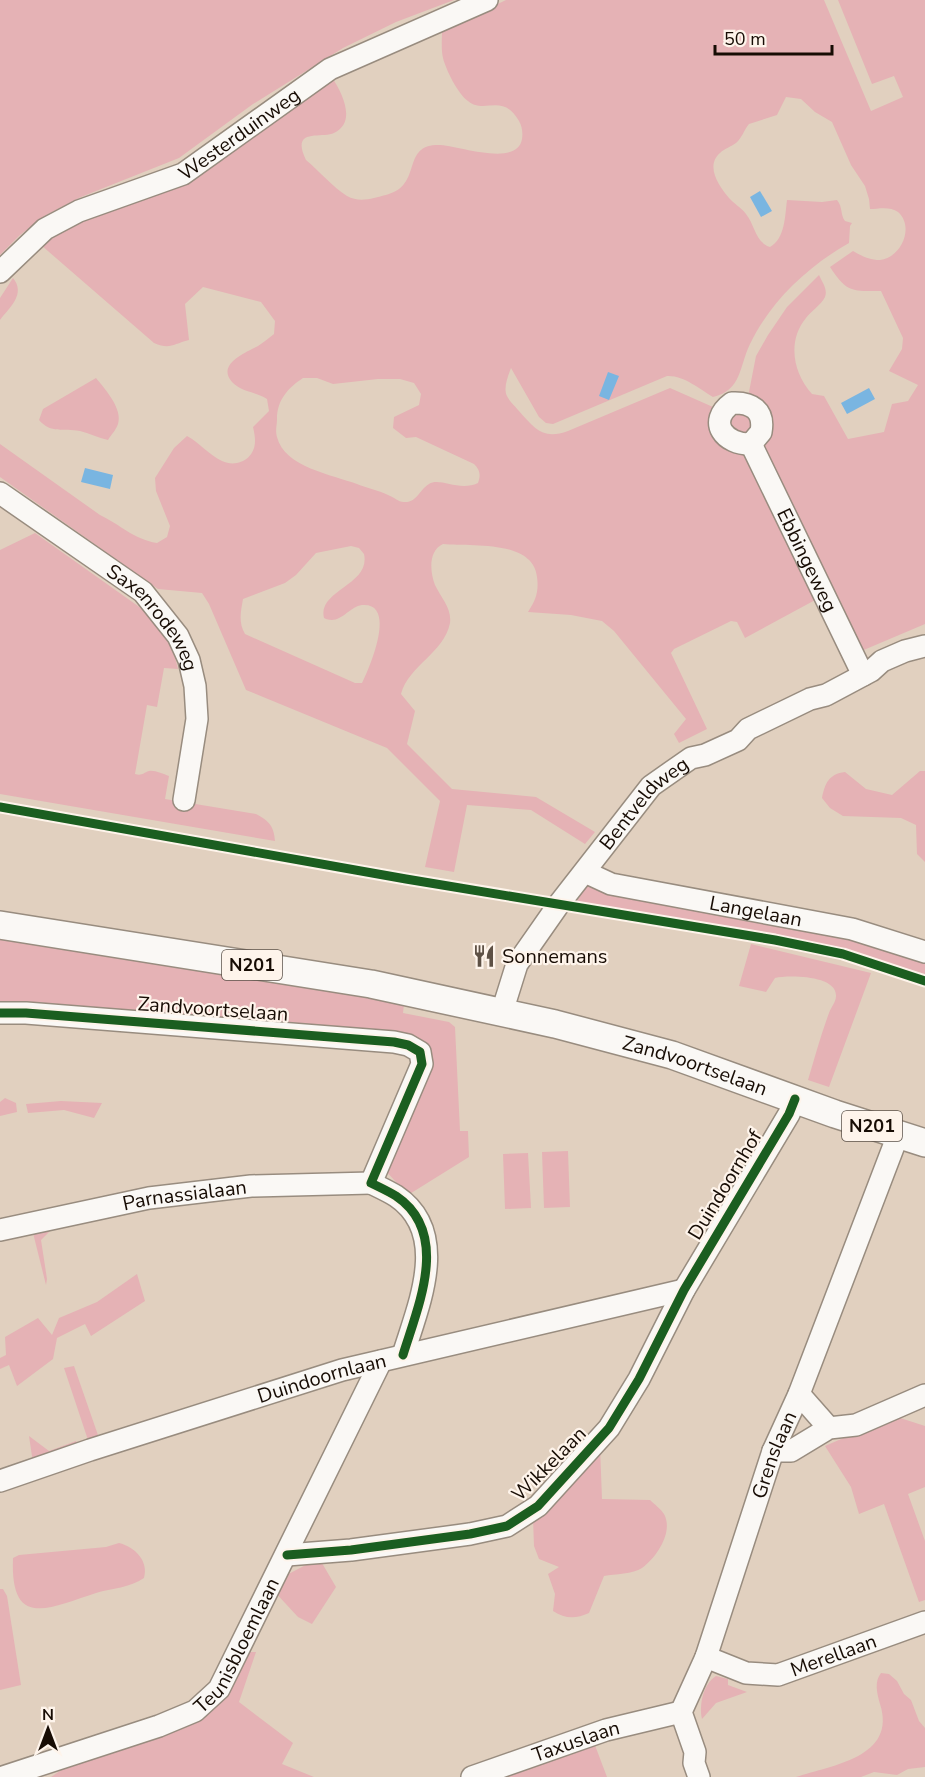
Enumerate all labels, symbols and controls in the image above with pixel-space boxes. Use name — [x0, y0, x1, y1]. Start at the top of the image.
scale bar — [715, 18, 832, 56]
text: 50 m — [724, 27, 766, 51]
street label: Westerduinweg — [173, 81, 305, 187]
street label: Ebbingeweg — [771, 504, 844, 617]
street label: Saxenrodeweg — [101, 557, 205, 674]
street label: Bentveldweg — [593, 750, 694, 855]
street label: Langelaan — [707, 889, 804, 933]
restaurant icon: Sonnemans — [471, 943, 497, 969]
place label: Sonnemans — [502, 943, 607, 970]
road number: N201 — [222, 950, 282, 980]
street label: Zandvoortselaan — [137, 990, 289, 1028]
street label: Zandvoortselaan — [620, 1029, 771, 1102]
road number: N201 — [842, 1111, 902, 1141]
street label: Duindoornhof — [682, 1125, 769, 1245]
street label: Parnassialaan — [120, 1173, 248, 1217]
street label: Duindoornlaan — [254, 1347, 389, 1410]
street label: Grenslaan — [745, 1407, 803, 1502]
street label: Wikkelaan — [506, 1421, 592, 1507]
street label: Teunisbloemlaan — [188, 1573, 285, 1719]
street label: Merellaan — [787, 1627, 880, 1683]
north arrow — [18, 1699, 78, 1759]
text: N — [42, 1704, 54, 1726]
street label: Taxuslaan — [528, 1714, 622, 1768]

